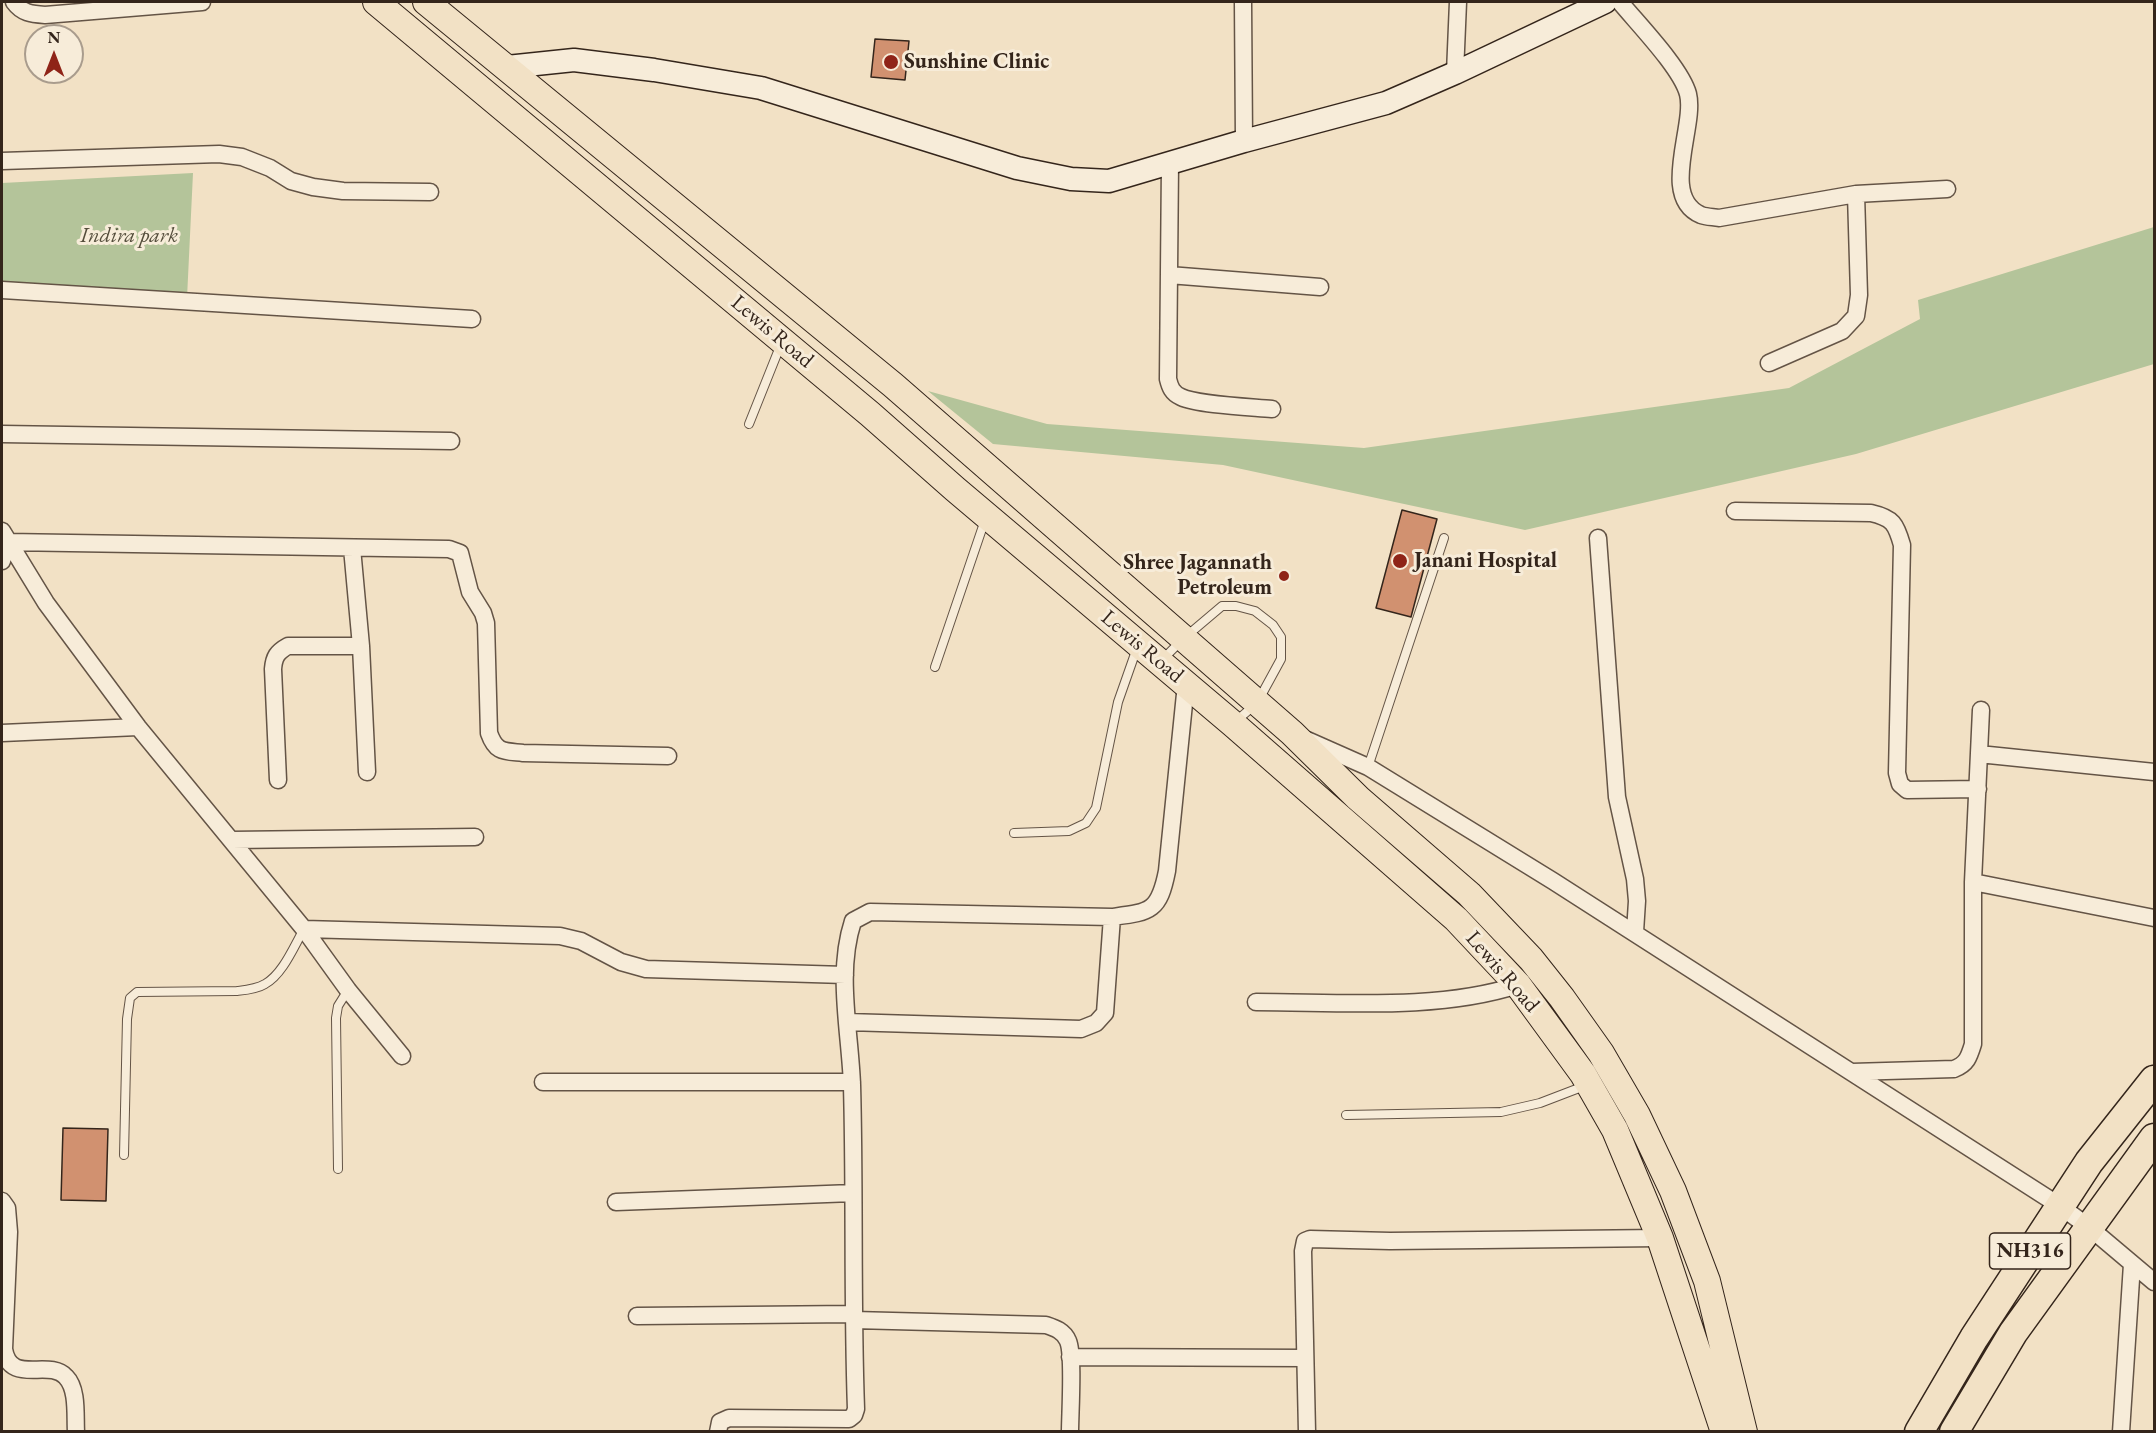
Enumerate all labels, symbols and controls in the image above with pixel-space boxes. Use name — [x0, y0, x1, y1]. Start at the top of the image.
north arrow — [24, 24, 84, 84]
text: N — [48, 27, 60, 48]
place label: Sunshine Clinic — [904, 49, 1049, 75]
marker: Sunshine Clinic — [882, 53, 900, 71]
park label: Indira park — [80, 223, 178, 249]
street label: Lewis Road — [725, 290, 819, 374]
place label: Janani Hospital — [1414, 548, 1557, 574]
place label: Shree Jagannath Petroleum — [1123, 550, 1272, 602]
marker: Janani Hospital — [1391, 552, 1409, 570]
marker: Shree Jagannath Petroleum — [1277, 569, 1291, 583]
street label: Lewis Road — [1095, 605, 1189, 689]
street label: Lewis Road — [1459, 926, 1545, 1018]
road number: NH316 — [1990, 1233, 2070, 1269]

